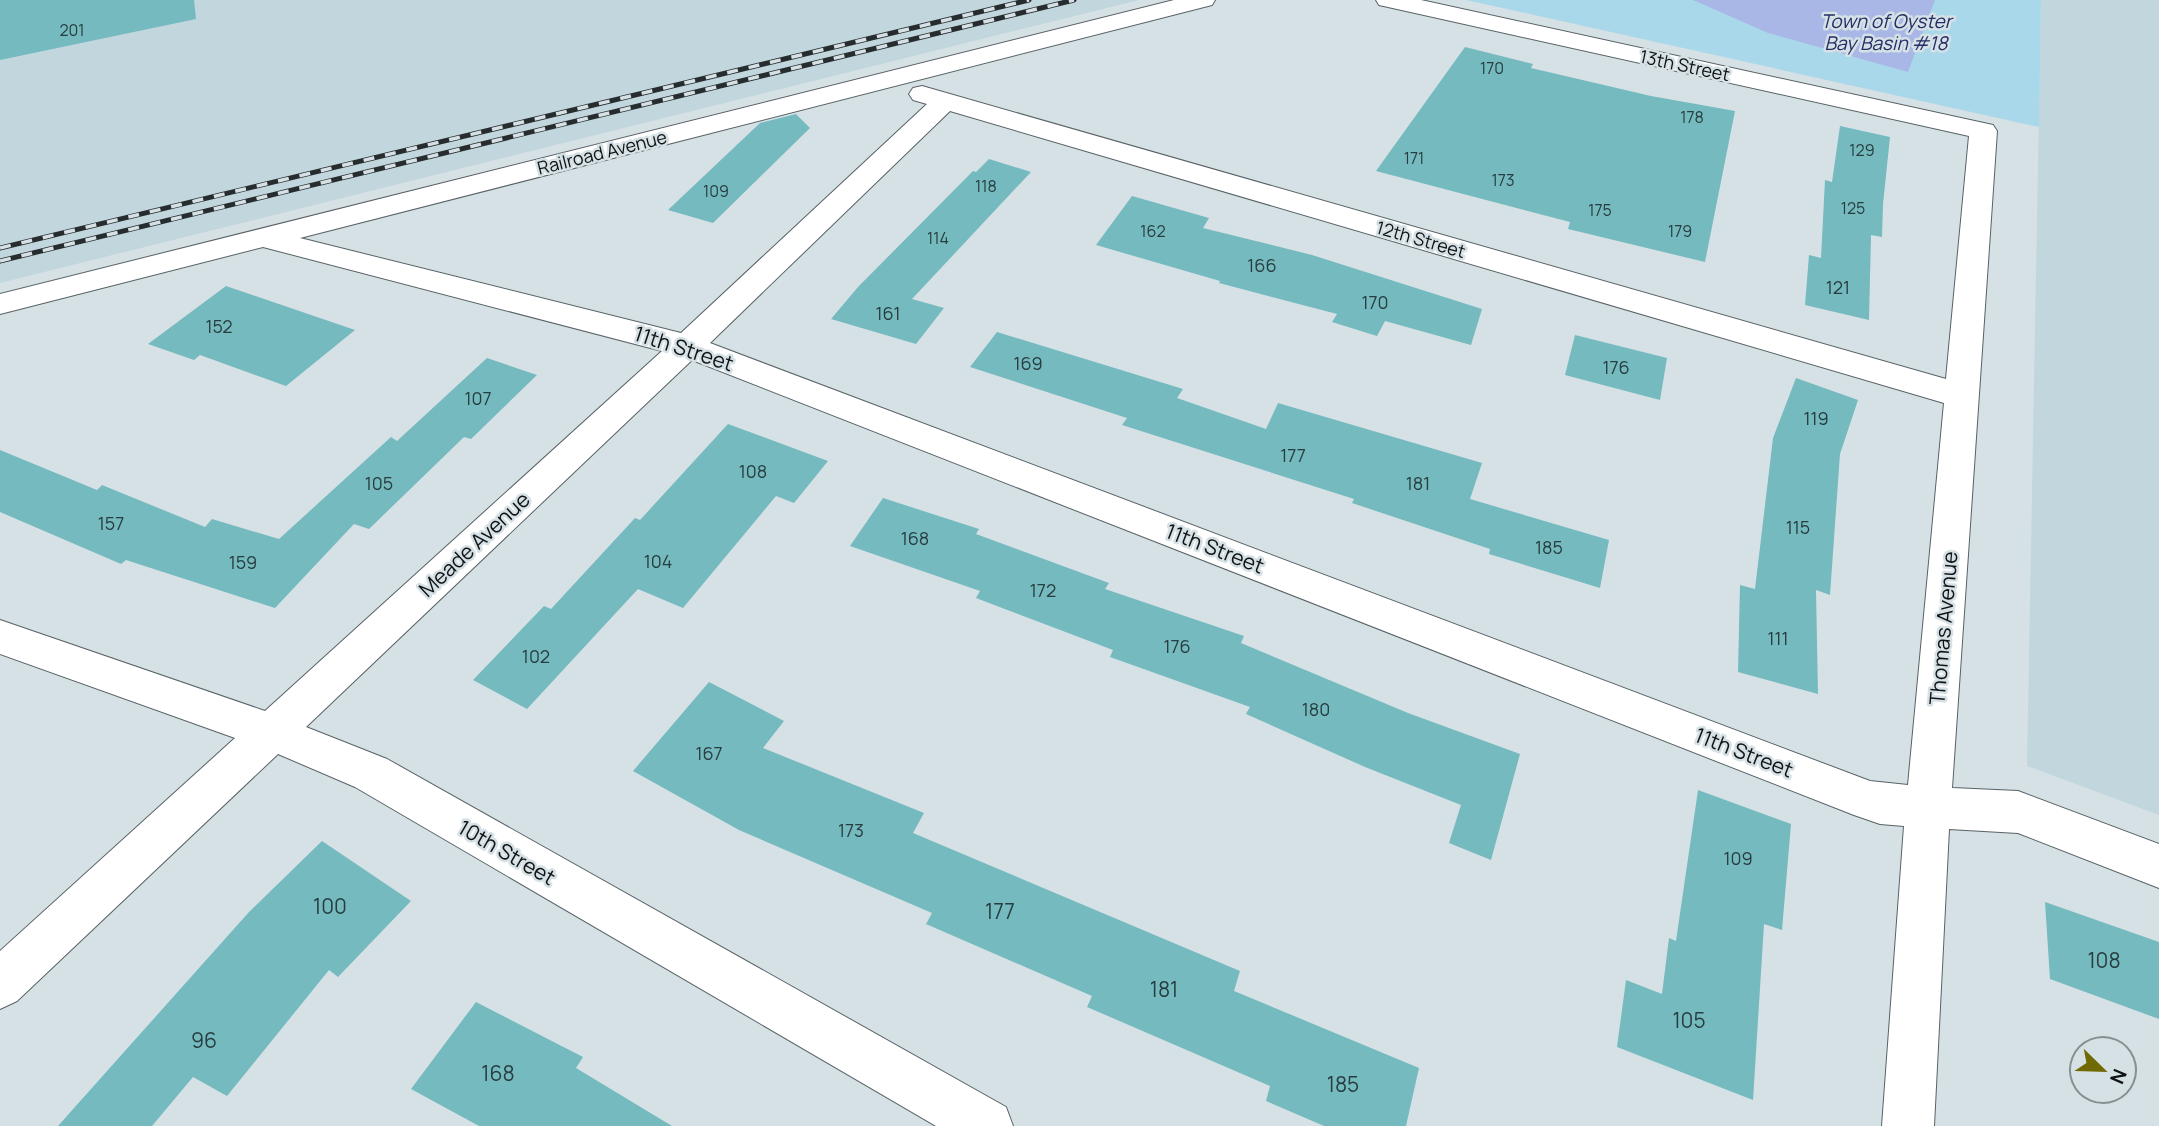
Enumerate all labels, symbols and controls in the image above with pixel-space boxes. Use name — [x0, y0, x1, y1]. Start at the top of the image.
water label: Town of Oyster Bay Basin #18 — [1820, 8, 1954, 56]
house number: 201 — [59, 19, 85, 41]
street label: 13th Street — [1638, 44, 1732, 86]
house number: 170 — [1480, 57, 1504, 79]
house number: 178 — [1680, 106, 1704, 128]
street label: Railroad Avenue — [535, 124, 669, 180]
house number: 129 — [1849, 139, 1875, 161]
house number: 171 — [1404, 147, 1424, 169]
house number: 173 — [1491, 169, 1515, 191]
house number: 118 — [975, 175, 997, 197]
house number: 109 — [703, 180, 729, 202]
house number: 125 — [1841, 197, 1865, 219]
house number: 175 — [1588, 199, 1612, 221]
street label: 12th Street — [1374, 215, 1468, 263]
house number: 162 — [1140, 220, 1166, 242]
house number: 179 — [1668, 220, 1692, 242]
house number: 114 — [927, 227, 949, 249]
house number: 166 — [1247, 253, 1277, 277]
house number: 121 — [1826, 275, 1850, 299]
house number: 170 — [1361, 290, 1389, 314]
house number: 161 — [876, 301, 900, 325]
house number: 152 — [205, 314, 233, 338]
street label: 11th Street — [631, 319, 737, 377]
house number: 169 — [1013, 351, 1043, 375]
house number: 176 — [1602, 355, 1630, 379]
house number: 107 — [464, 386, 492, 410]
house number: 119 — [1803, 406, 1829, 430]
house number: 177 — [1280, 443, 1306, 467]
house number: 108 — [739, 459, 767, 483]
house number: 105 — [365, 471, 393, 495]
house number: 181 — [1406, 471, 1430, 495]
street label: Meade Avenue — [412, 485, 536, 603]
house number: 157 — [98, 511, 124, 535]
house number: 115 — [1786, 515, 1810, 539]
street label: 11th Street — [1162, 516, 1268, 580]
house number: 168 — [901, 526, 929, 550]
house number: 185 — [1535, 535, 1563, 559]
house number: 104 — [644, 549, 672, 573]
house number: 159 — [229, 550, 257, 574]
street label: Thomas Avenue — [1922, 550, 1964, 706]
house number: 172 — [1030, 578, 1056, 602]
house number: 111 — [1767, 626, 1789, 650]
house number: 176 — [1163, 634, 1191, 658]
house number: 102 — [522, 644, 550, 668]
house number: 180 — [1302, 697, 1330, 721]
street label: 11th Street — [1691, 720, 1797, 784]
house number: 167 — [695, 741, 723, 765]
street label: 10th Street — [453, 813, 561, 891]
house number: 173 — [838, 818, 864, 842]
house number: 109 — [1723, 846, 1753, 870]
house number: 100 — [313, 892, 347, 920]
house number: 177 — [985, 897, 1015, 925]
house number: 108 — [2087, 946, 2121, 974]
house number: 181 — [1150, 975, 1178, 1003]
house number: 105 — [1672, 1006, 1706, 1034]
house number: 96 — [191, 1026, 217, 1054]
north arrow — [2068, 1035, 2138, 1105]
house number: 168 — [481, 1059, 515, 1087]
text: N — [2104, 1065, 2133, 1088]
house number: 185 — [1327, 1070, 1359, 1098]

